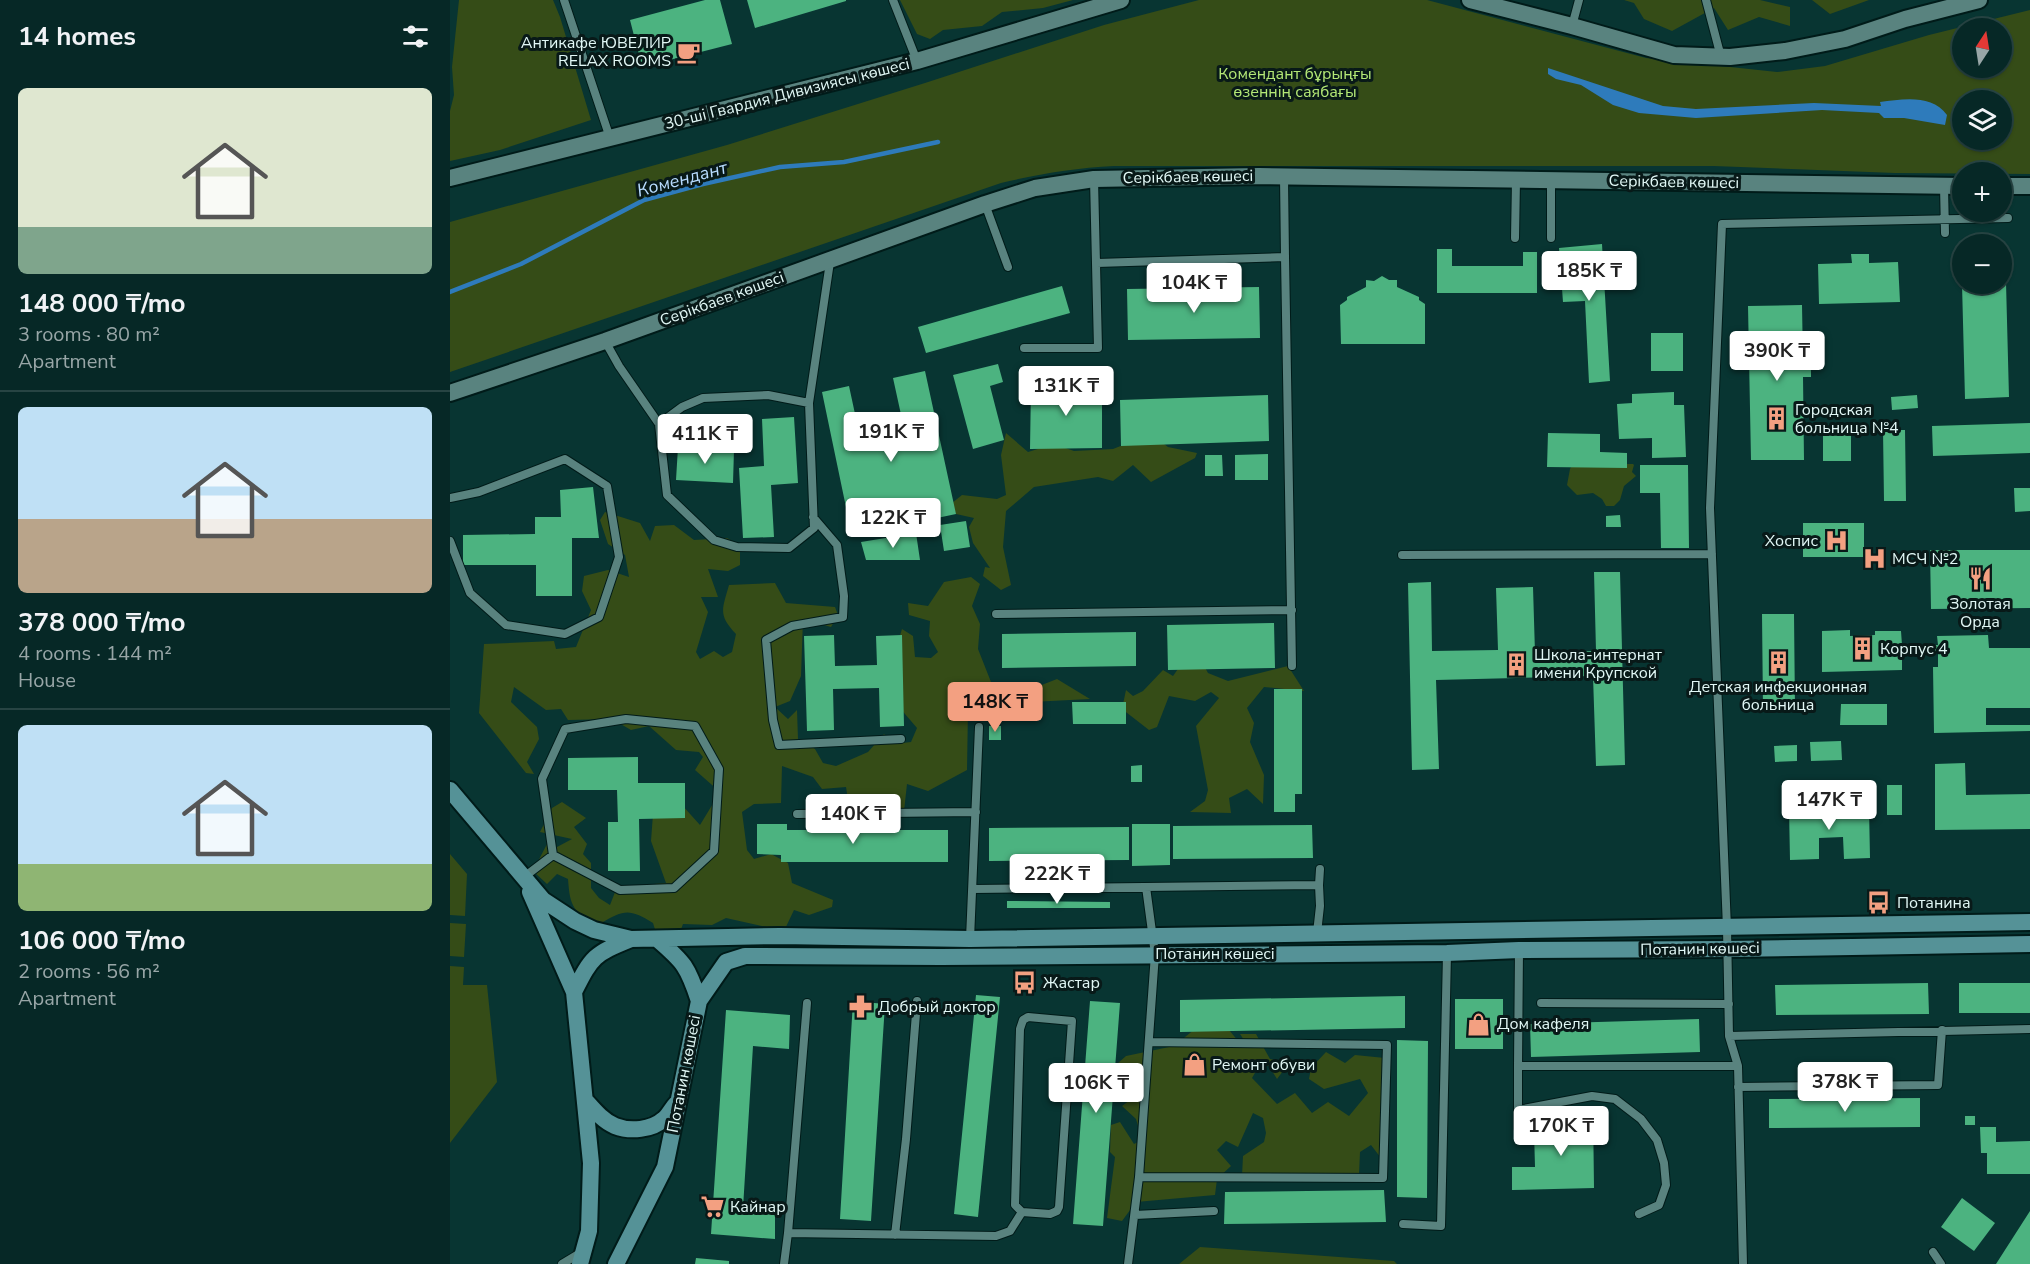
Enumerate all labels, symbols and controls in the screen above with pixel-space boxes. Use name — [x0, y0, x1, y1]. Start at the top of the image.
north arrow — [1952, 18, 2012, 78]
map controls — [1952, 18, 2012, 294]
text: 14 homes — [18, 19, 136, 54]
icon: filters — [399, 20, 432, 53]
place label: Антикафе ЮВЕЛИР RELAX ROOMS — [521, 32, 671, 72]
cafe icon: Антикафе ЮВЕЛИР RELAX ROOMS — [676, 39, 702, 65]
street label: 30-ші Гвардия Дивизиясы көшесі — [662, 53, 912, 135]
park label: Комендант бұрыңғы өзеннің саябағы — [1218, 63, 1372, 103]
button: layers — [1952, 90, 2012, 150]
icon: home — [171, 127, 279, 235]
water label: Комендант — [634, 155, 731, 203]
button: + — [1952, 162, 2012, 222]
street label: Серікбаев көшесі — [1122, 165, 1254, 189]
street label: Серікбаев көшесі — [1608, 170, 1740, 194]
button: − — [1952, 234, 2012, 294]
pin: 185K ₸ — [1540, 251, 1638, 302]
text: 185K ₸ — [1556, 257, 1622, 284]
pin: 104K ₸ — [1145, 263, 1243, 314]
street label: Серікбаев көшесі — [657, 266, 787, 332]
text: 104K ₸ — [1161, 269, 1227, 296]
text: 148 000 ₸/mo — [18, 286, 186, 321]
text: 3 rooms · 80 m² — [18, 321, 160, 348]
pin: 390K ₸ — [1728, 331, 1826, 382]
text: 390K ₸ — [1744, 337, 1810, 364]
text: Apartment — [18, 348, 116, 375]
pin: 131K ₸ — [1017, 366, 1115, 417]
text: 131K ₸ — [1033, 372, 1099, 399]
place label: Городская больница №4 — [1795, 399, 1899, 439]
building icon: Городская больница №4 — [1764, 406, 1790, 432]
pin: 191K ₸ — [842, 412, 940, 463]
pin: 411K ₸ — [656, 414, 754, 465]
text: 191K ₸ — [858, 418, 924, 445]
text: 411K ₸ — [672, 420, 738, 447]
icon: home — [171, 446, 279, 554]
pin: 122K ₸ — [844, 498, 942, 549]
text: 122K ₸ — [860, 504, 926, 531]
hospital icon: Хоспис — [1823, 528, 1849, 554]
place label: Хоспис — [1765, 530, 1818, 552]
hospital icon: МСЧ №2 — [1861, 546, 1887, 572]
place label: МСЧ №2 — [1892, 548, 1958, 570]
restaurant icon: Золотая Орда — [1967, 566, 1993, 592]
place label: Золотая Орда — [1949, 593, 2011, 633]
text: 378 000 ₸/mo — [18, 605, 186, 640]
building icon: Корпус 4 — [1849, 636, 1875, 662]
place label: Корпус 4 — [1880, 638, 1948, 660]
text: 4 rooms · 144 m² — [18, 640, 172, 667]
place label: Школа-интернат имени Крупской — [1534, 644, 1663, 684]
building icon: Детская инфекционная больница — [1765, 649, 1791, 675]
building icon: Школа-интернат имени Крупской — [1503, 651, 1529, 677]
text: House — [18, 667, 76, 694]
place label: Детская инфекционная больница — [1689, 676, 1867, 716]
pin: 148K ₸ — [946, 682, 1044, 733]
text: 148K ₸ — [962, 688, 1028, 715]
icon: home — [171, 764, 279, 872]
pin: 147K ₸ — [1780, 780, 1878, 831]
text: 147K ₸ — [1796, 786, 1862, 813]
pin: 140K ₸ — [804, 794, 902, 845]
text: 140K ₸ — [820, 800, 886, 827]
pin: 222K ₸ — [1008, 854, 1106, 905]
text: 222K ₸ — [1024, 860, 1090, 887]
bus stop icon: Потанина — [1866, 890, 1892, 916]
place label: Потанина — [1897, 892, 1971, 914]
text: 106 000 ₸/mo — [18, 923, 186, 958]
street label: Потанин көшесі — [1640, 937, 1760, 961]
street label: Потанин көшесі — [1155, 943, 1275, 965]
text: 2 rooms · 56 m² — [18, 958, 160, 985]
bus stop icon: Жастар — [1012, 970, 1038, 996]
place label: Жастар — [1043, 972, 1100, 994]
text: Apartment — [18, 985, 116, 1012]
pharmacy icon: Добрый доктор — [847, 994, 873, 1020]
place label: Добрый доктор — [878, 996, 996, 1018]
shop icon: Дом кафеля — [1466, 1011, 1492, 1037]
street label: Потанин көшесі — [662, 1013, 706, 1135]
place label: Дом кафеля — [1497, 1013, 1589, 1035]
shop icon: Ремонт обуви — [1181, 1052, 1207, 1078]
place label: Ремонт обуви — [1212, 1054, 1315, 1076]
pin: 378K ₸ — [1796, 1062, 1894, 1113]
pin: 106K ₸ — [1047, 1063, 1145, 1114]
text: 378K ₸ — [1812, 1068, 1878, 1095]
text: 106K ₸ — [1063, 1069, 1129, 1096]
pin: 170K ₸ — [1512, 1106, 1610, 1157]
text: 170K ₸ — [1528, 1112, 1594, 1139]
supermarket icon: Кайнар — [699, 1194, 725, 1220]
place label: Кайнар — [730, 1196, 786, 1218]

